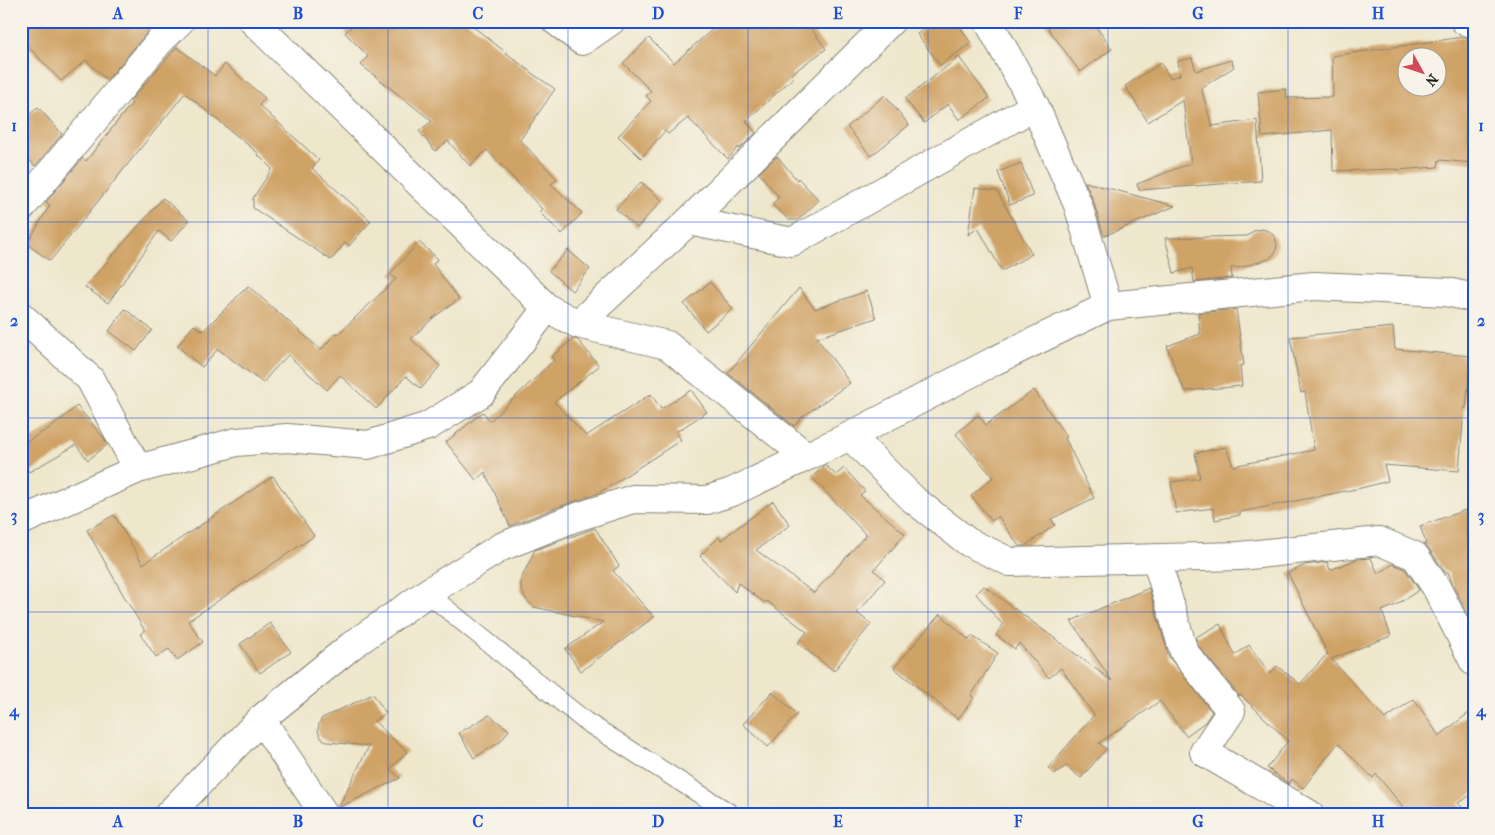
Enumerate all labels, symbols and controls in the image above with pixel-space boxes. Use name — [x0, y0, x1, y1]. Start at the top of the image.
text: A — [112, 4, 124, 23]
text: B — [293, 4, 303, 23]
text: C — [473, 4, 484, 23]
text: D — [652, 4, 664, 23]
text: E — [833, 4, 843, 23]
text: F — [1013, 4, 1023, 23]
text: G — [1192, 4, 1204, 23]
text: H — [1372, 4, 1385, 23]
north arrow — [1398, 48, 1448, 98]
text: N — [1421, 71, 1442, 90]
text: 1 — [11, 116, 17, 135]
text: 1 — [1478, 116, 1484, 135]
text: 2 — [10, 311, 18, 330]
text: 2 — [1477, 311, 1485, 330]
text: 3 — [11, 506, 17, 526]
text: 3 — [1478, 506, 1484, 526]
text: 4 — [8, 701, 20, 721]
text: 4 — [1475, 701, 1487, 721]
text: A — [112, 812, 124, 831]
text: B — [293, 812, 303, 831]
text: C — [473, 812, 484, 831]
text: D — [652, 812, 664, 831]
text: E — [833, 812, 843, 831]
text: F — [1013, 812, 1023, 831]
text: G — [1192, 812, 1204, 831]
text: H — [1372, 812, 1385, 831]

